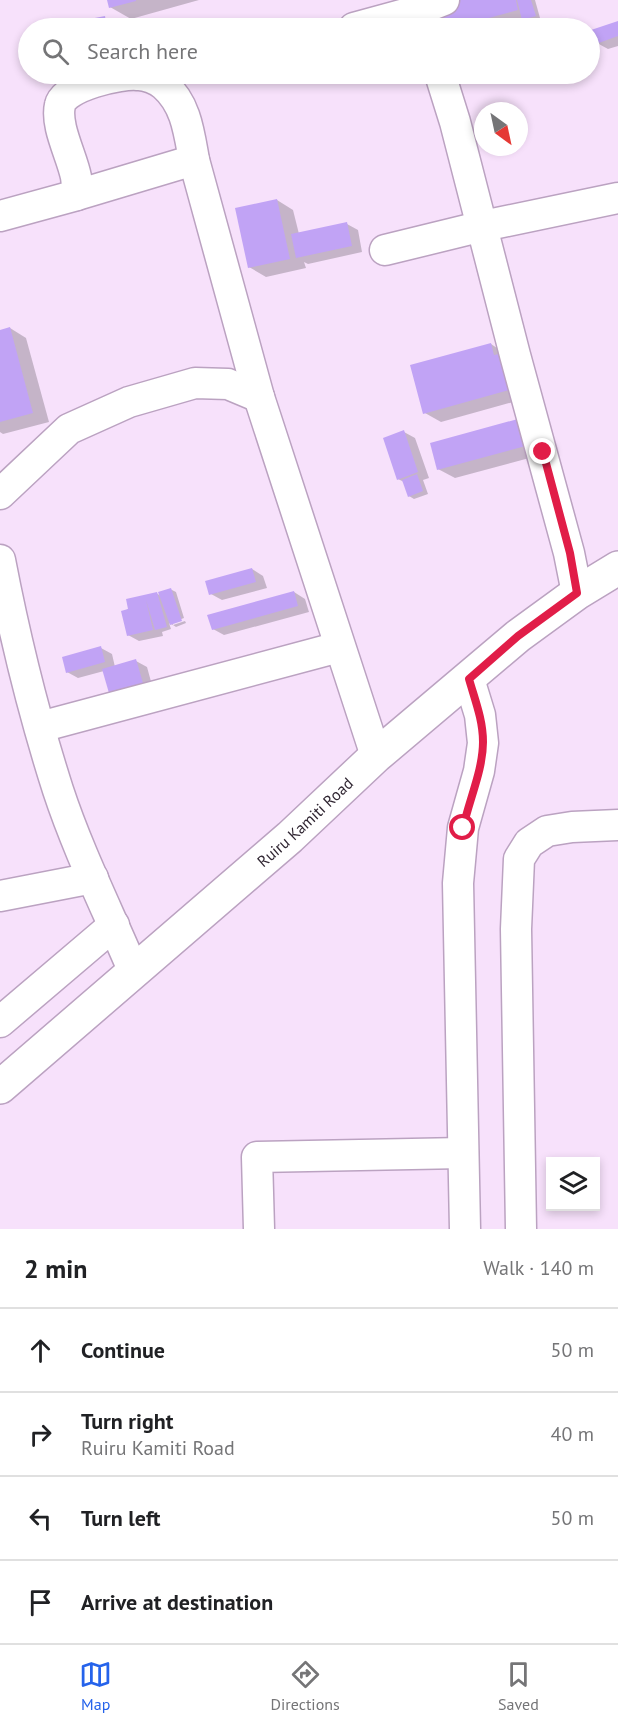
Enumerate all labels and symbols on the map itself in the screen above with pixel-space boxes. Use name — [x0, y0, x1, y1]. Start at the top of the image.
north arrow — [474, 102, 528, 156]
route end — [529, 438, 555, 464]
street label: Ruiru Kamiti Road — [253, 773, 357, 871]
route start — [449, 814, 475, 840]

